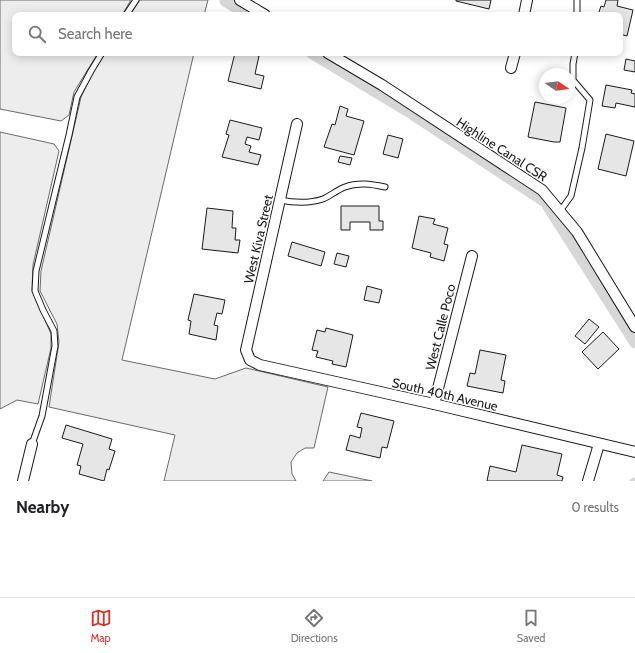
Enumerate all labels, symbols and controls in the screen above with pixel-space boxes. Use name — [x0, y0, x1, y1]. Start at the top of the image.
search box — [12, 12, 623, 56]
icon: search — [26, 23, 48, 45]
text: Search here — [58, 25, 133, 43]
north arrow — [539, 68, 575, 104]
street label: Highline Canal CSR — [454, 114, 551, 184]
street label: West Kiva Street — [240, 193, 276, 285]
street label: West Calle Poco — [422, 282, 458, 372]
street label: South 40th Avenue — [391, 374, 500, 414]
text: Nearby — [16, 497, 69, 517]
text: 0 results — [571, 499, 619, 515]
tab: Map — [90, 607, 112, 645]
tab: Directions — [291, 607, 338, 645]
tab: Saved — [517, 607, 545, 645]

